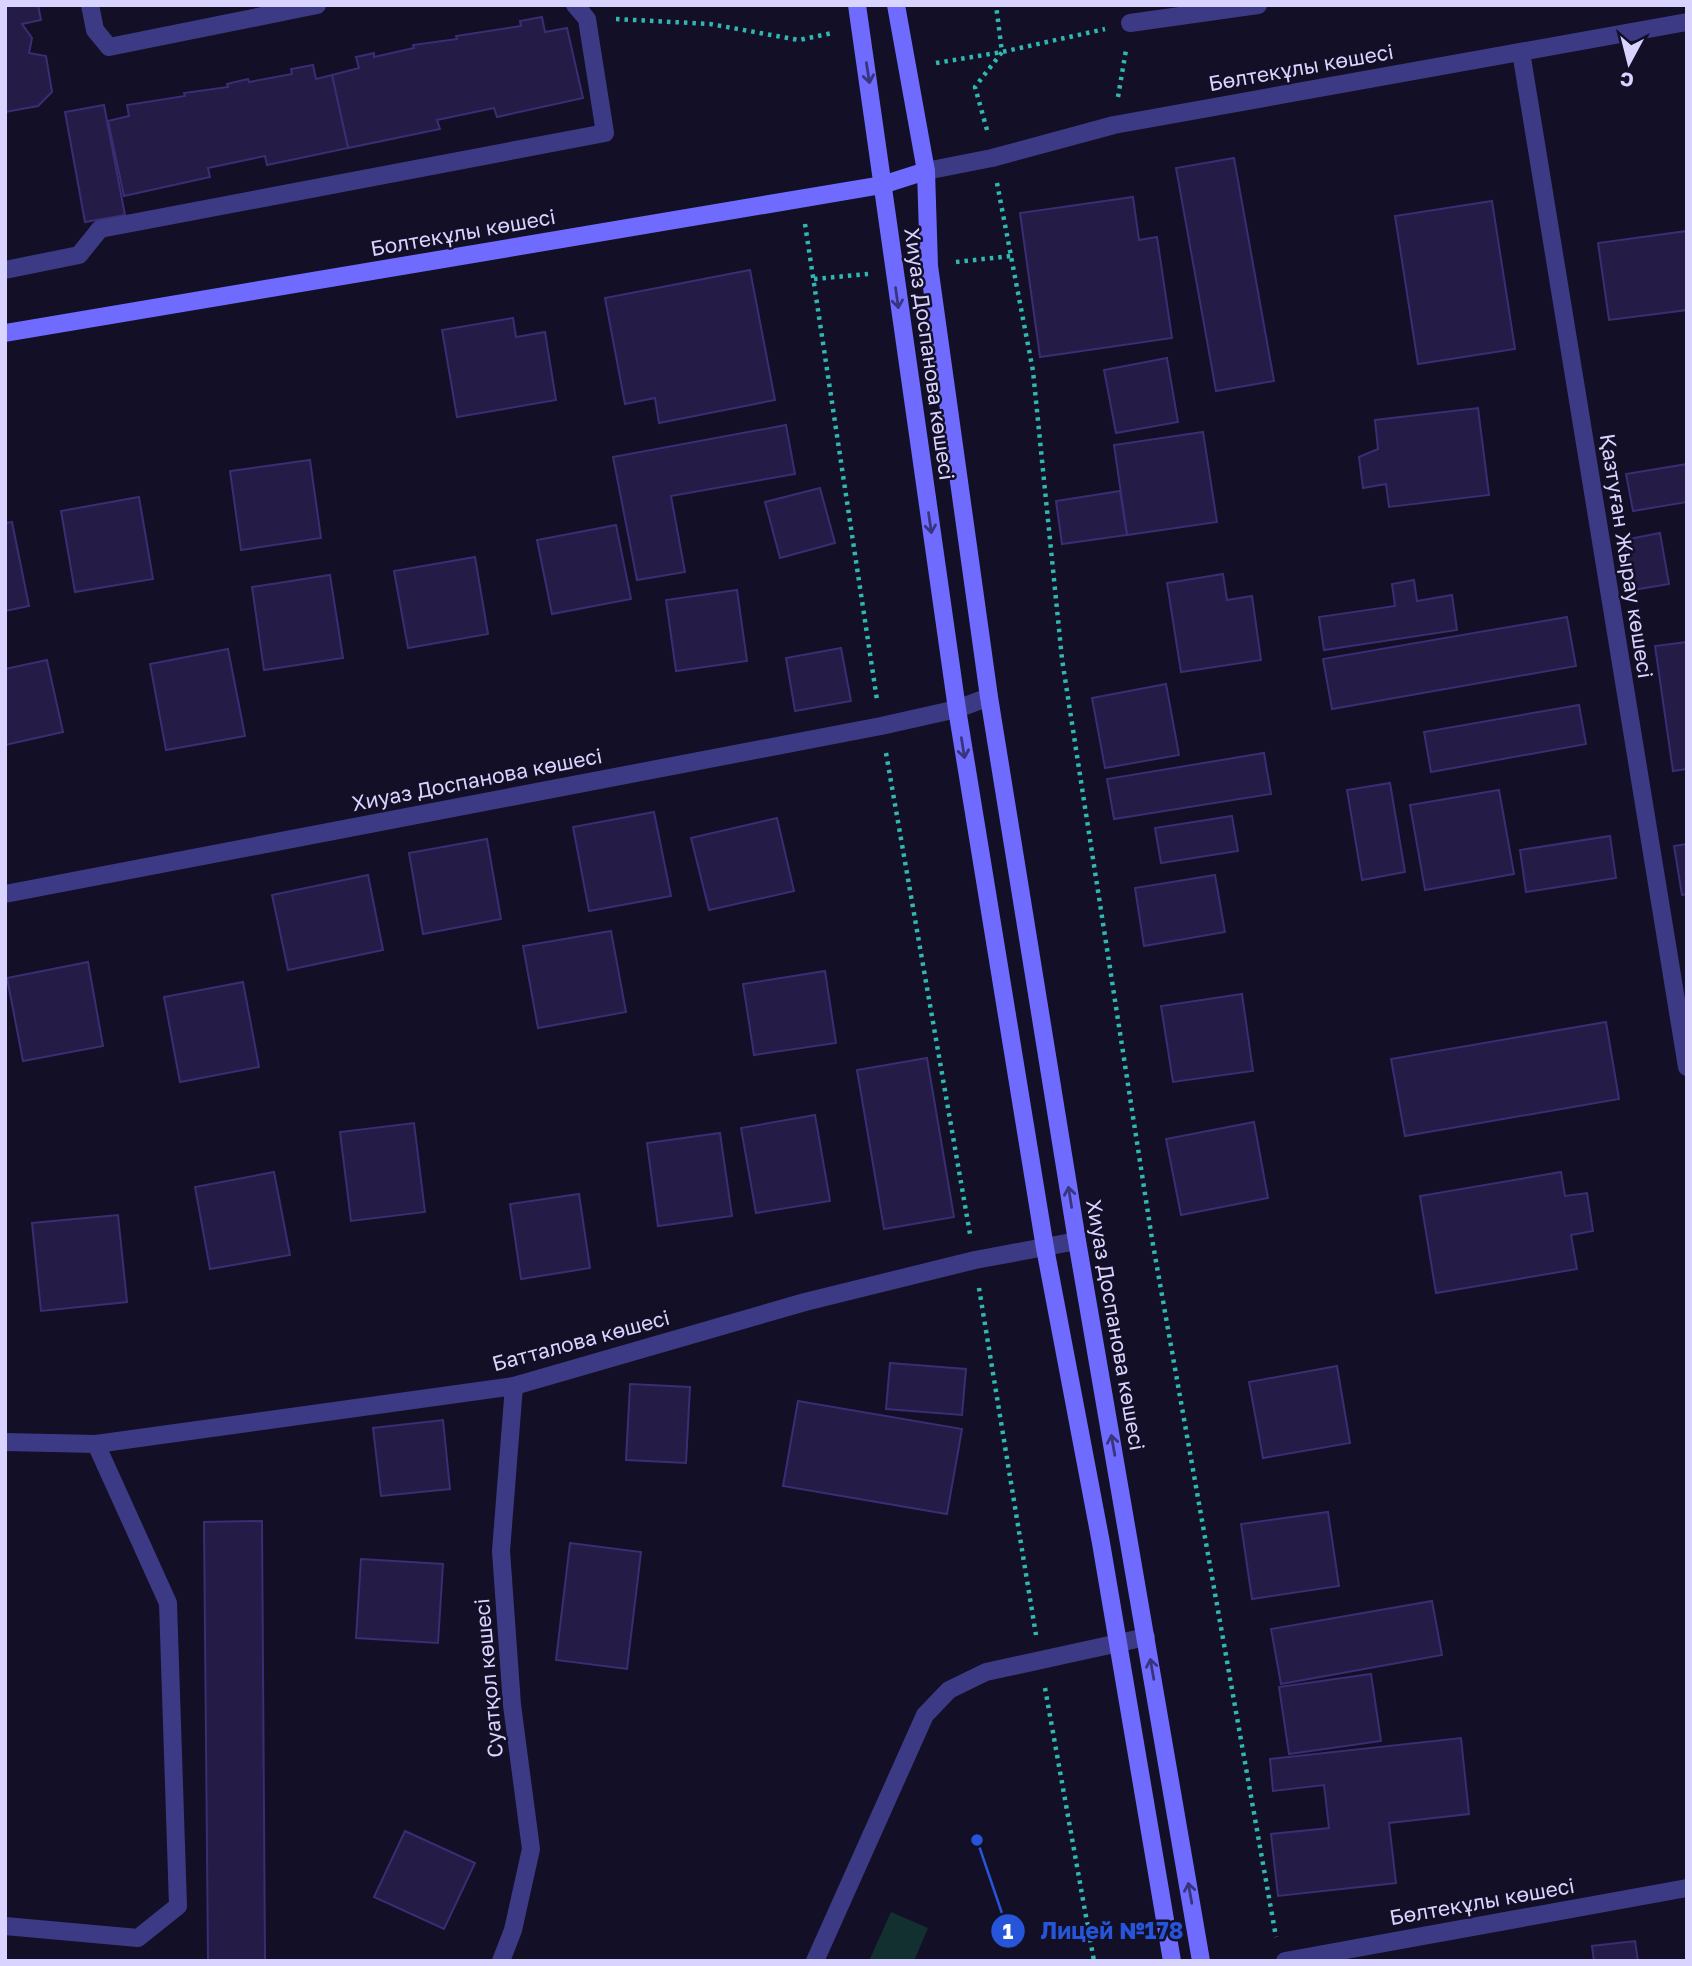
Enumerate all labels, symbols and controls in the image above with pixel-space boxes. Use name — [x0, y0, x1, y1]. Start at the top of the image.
north arrow — [1594, 28, 1664, 98]
street label: Бөлтекұлы көшесі — [1206, 38, 1395, 96]
one-way arrow — [861, 61, 874, 84]
text: С — [1619, 68, 1635, 93]
street label: Болтекұлы көшесі — [368, 203, 557, 261]
street label: Хиуаз Доспанова көшесі — [899, 226, 961, 482]
one-way arrow — [891, 286, 904, 309]
street label: Қазтуған Жырау көшесі — [1595, 432, 1659, 680]
one-way arrow — [924, 511, 937, 534]
one-way arrow — [957, 736, 970, 759]
street label: Хиуаз Доспанова көшесі — [349, 742, 604, 816]
one-way arrow — [1063, 1186, 1076, 1209]
street label: Хиуаз Доспанова көшесі — [1081, 1197, 1151, 1452]
street label: Батталова көшесі — [489, 1304, 672, 1376]
one-way arrow — [1106, 1434, 1119, 1457]
street label: Суатқол көшесі — [468, 1597, 508, 1759]
one-way arrow — [1145, 1658, 1158, 1681]
street label: Бөлтекұлы көшесі — [1387, 1872, 1576, 1930]
one-way arrow — [1183, 1883, 1196, 1905]
callout: Лицей №178 — [991, 1909, 1197, 1953]
text: Лицей №178 — [1040, 1916, 1184, 1944]
text: 1 — [1003, 1918, 1014, 1944]

